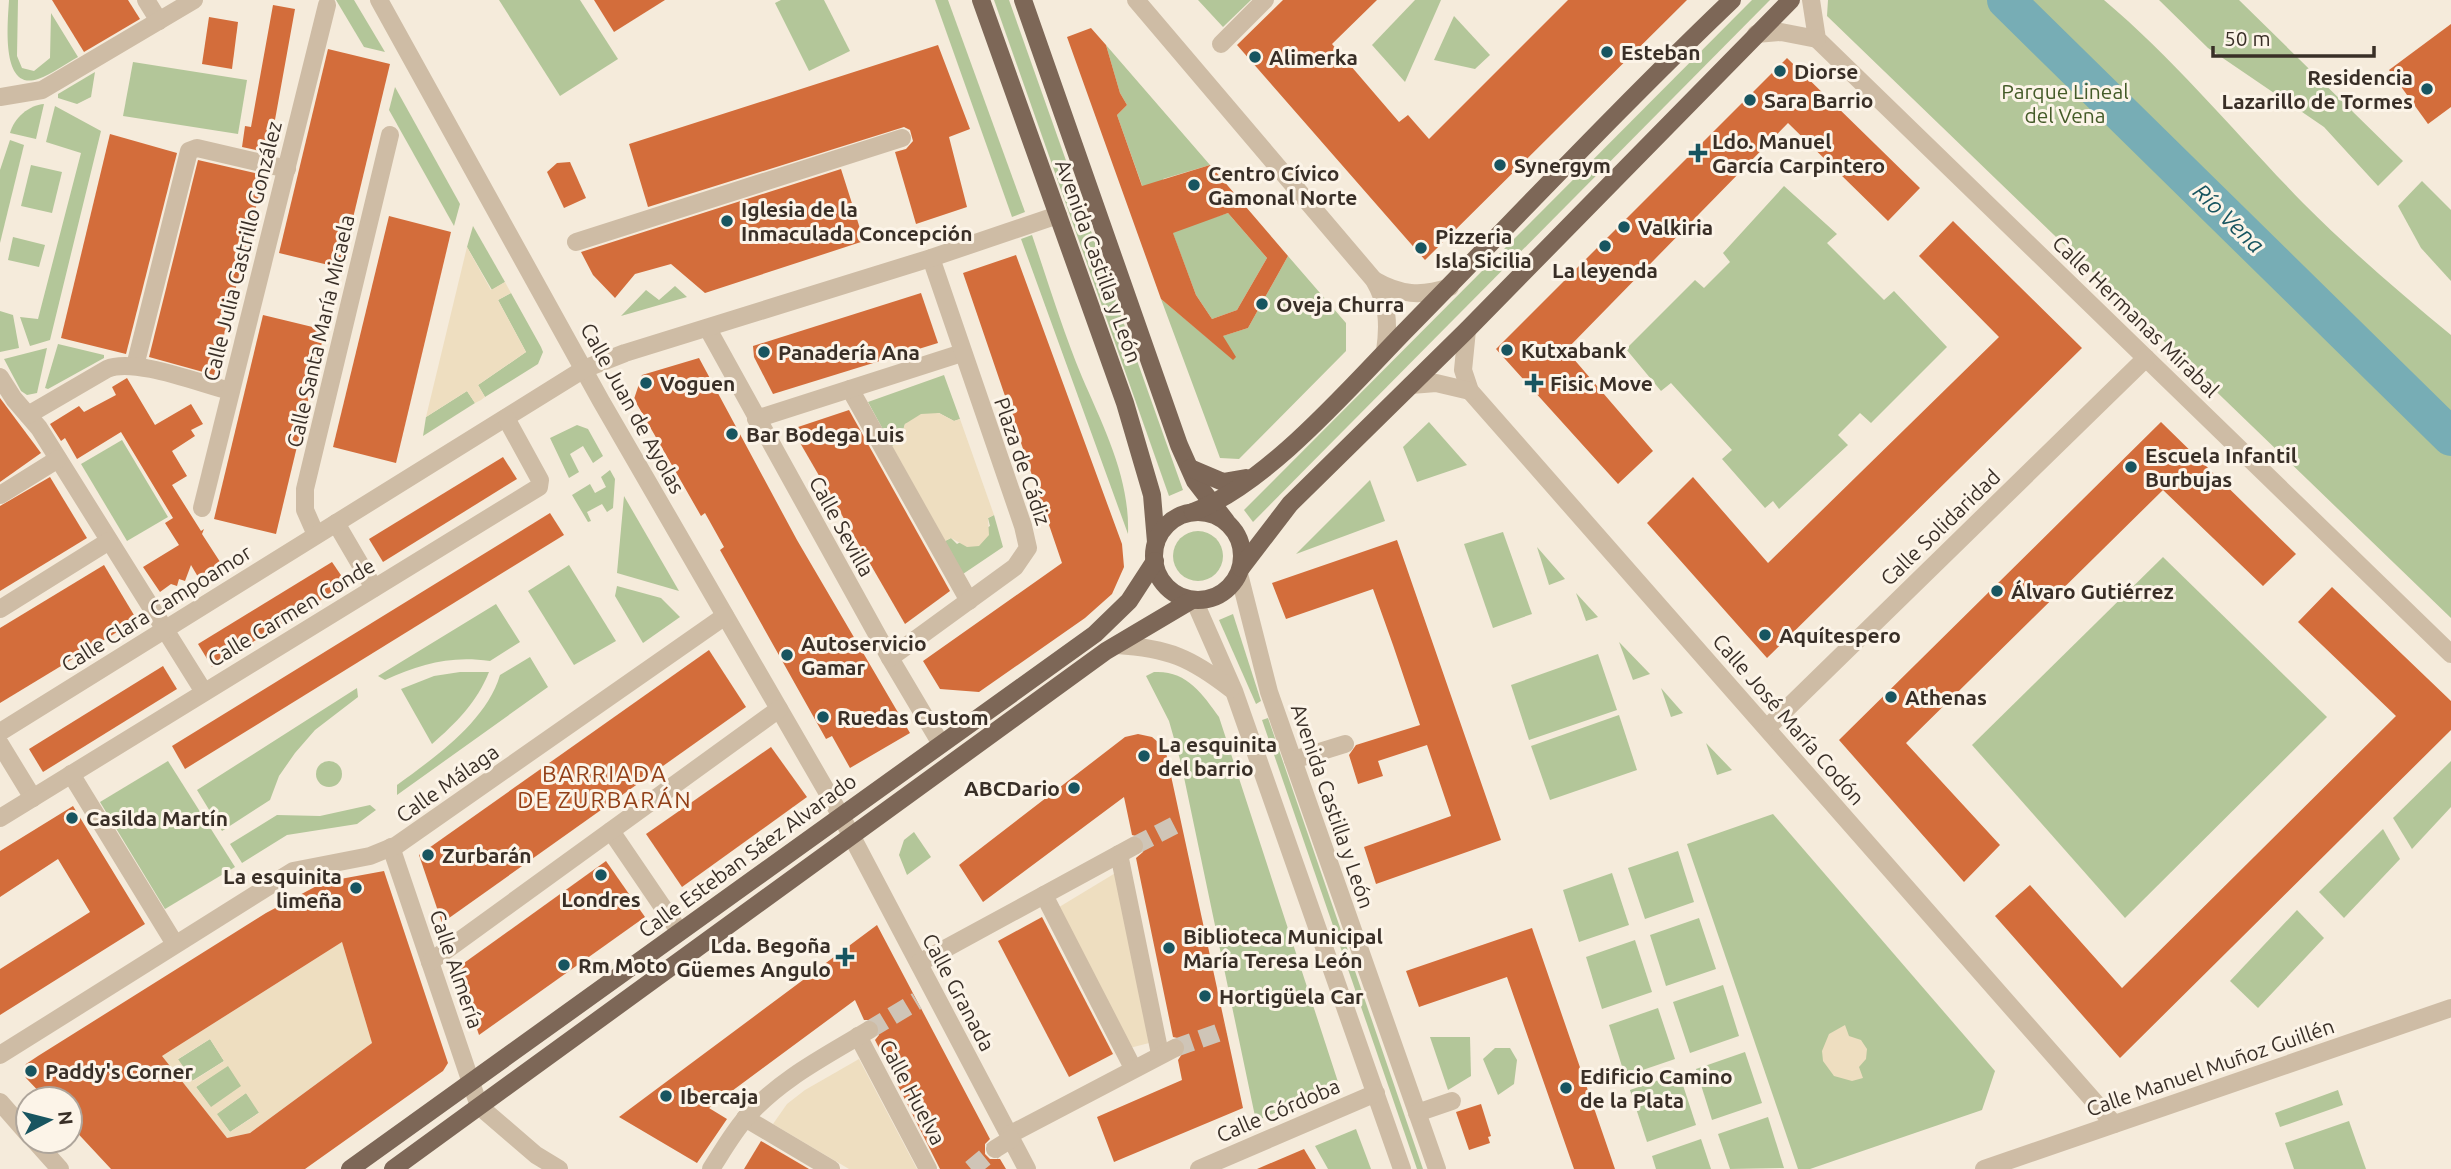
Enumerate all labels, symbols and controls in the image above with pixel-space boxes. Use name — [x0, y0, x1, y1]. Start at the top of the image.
scale bar — [2213, 14, 2374, 58]
text: 50 m — [2224, 26, 2271, 50]
place label: Esteban — [1621, 40, 1701, 64]
marker: Esteban — [1599, 44, 1615, 60]
place label: Alimerka — [1269, 45, 1358, 69]
marker: Alimerka — [1247, 49, 1263, 65]
place label: Diorse — [1794, 59, 1858, 83]
marker: Diorse — [1772, 63, 1788, 79]
place label: Residencia Lazarillo de Tormes — [2221, 65, 2413, 113]
park label: Parque Lineal del Vena — [2001, 79, 2129, 127]
marker: Residencia Lazarillo de Tormes — [2419, 81, 2435, 97]
place label: Sara Barrio — [1764, 88, 1873, 112]
marker: Sara Barrio — [1742, 92, 1758, 108]
street label: Calle Julia Castrillo González — [198, 118, 286, 384]
place label: Ldo. Manuel García Carpintero — [1712, 129, 1885, 177]
marker: Ldo. Manuel García Carpintero — [1690, 145, 1706, 161]
place label: Synergym — [1514, 153, 1611, 177]
street label: Avenida Castilla y León — [1051, 156, 1147, 366]
marker: Synergym — [1492, 157, 1508, 173]
place label: Centro Cívico Gamonal Norte — [1208, 161, 1357, 209]
marker: Centro Cívico Gamonal Norte — [1186, 177, 1202, 193]
water label: Río Vena — [2189, 178, 2269, 258]
place label: Iglesia de la Inmaculada Concepción — [741, 197, 972, 245]
street label: Calle Santa María Micaela — [282, 212, 358, 450]
marker: Iglesia de la Inmaculada Concepción — [719, 213, 735, 229]
place label: Valkiria — [1638, 215, 1713, 239]
marker: Valkiria — [1616, 219, 1632, 235]
place label: Pizzeria Isla Sicilia — [1435, 224, 1532, 272]
street label: Calle Hermanas Mirabal — [2048, 230, 2224, 402]
marker: La leyenda — [1597, 238, 1613, 254]
marker: Pizzeria Isla Sicilia — [1413, 240, 1429, 256]
place label: La leyenda — [1552, 258, 1658, 282]
place label: Oveja Churra — [1276, 292, 1404, 316]
marker: Oveja Churra — [1254, 296, 1270, 312]
street label: Calle Juan de Ayolas — [576, 319, 690, 497]
place label: Kutxabank — [1521, 338, 1627, 362]
place label: Panadería Ana — [778, 340, 920, 364]
marker: Kutxabank — [1499, 342, 1515, 358]
marker: Panadería Ana — [756, 344, 772, 360]
place label: Voguen — [660, 371, 735, 395]
place label: Fisic Move — [1550, 371, 1653, 395]
marker: Fisic Move — [1524, 373, 1544, 393]
marker: Voguen — [638, 375, 654, 391]
street label: Plaza de Cádiz — [990, 394, 1056, 528]
place label: Bar Bodega Luis — [746, 422, 905, 446]
marker: Bar Bodega Luis — [724, 426, 740, 442]
place label: Escuela Infantil Burbujas — [2145, 443, 2297, 491]
marker: Escuela Infantil Burbujas — [2123, 459, 2139, 475]
street label: Calle Solidaridad — [1875, 464, 2005, 590]
street label: Calle Sevilla — [805, 472, 879, 580]
street label: Calle Clara Campoamor — [57, 540, 255, 676]
street label: Calle Carmen Conde — [203, 553, 379, 671]
place label: Álvaro Gutiérrez — [2011, 579, 2174, 603]
marker: Álvaro Gutiérrez — [1989, 583, 2005, 599]
place label: Aquítespero — [1779, 623, 1901, 647]
marker: Aquítespero — [1757, 627, 1773, 643]
street label: Calle José María Codón — [1708, 629, 1870, 809]
place label: Autoservicio Gamar — [801, 631, 927, 679]
marker: Autoservicio Gamar — [779, 647, 795, 663]
place label: Athenas — [1905, 685, 1987, 709]
marker: Athenas — [1883, 689, 1899, 705]
street label: Avenida Castilla y León — [1287, 701, 1379, 911]
place label: Ruedas Custom — [837, 705, 989, 729]
marker: Ruedas Custom — [815, 709, 831, 725]
place label: La esquinita del barrio — [1158, 732, 1277, 780]
street label: Calle Málaga — [391, 739, 503, 827]
marker: La esquinita del barrio — [1136, 748, 1152, 764]
district label: BARRIADA DE ZURBARÁN — [517, 761, 693, 812]
street label: Calle Esteban Sáez Alvarado — [634, 768, 860, 942]
place label: ABCDario — [964, 776, 1060, 800]
marker: ABCDario — [1066, 780, 1082, 796]
place label: Casilda Martín — [86, 806, 228, 830]
marker: Casilda Martín — [64, 810, 80, 826]
place label: Zurbarán — [442, 843, 532, 867]
marker: Zurbarán — [420, 847, 436, 863]
place label: La esquinita limeña — [223, 864, 342, 912]
marker: Londres — [593, 867, 609, 883]
marker: La esquinita limeña — [348, 880, 364, 896]
place label: Londres — [561, 887, 641, 911]
street label: Calle Almería — [425, 907, 489, 1031]
place label: Biblioteca Municipal María Teresa León — [1183, 924, 1383, 972]
street label: Calle Granada — [918, 929, 1000, 1055]
place label: Lda. Begoña Güemes Angulo — [676, 933, 831, 981]
marker: Biblioteca Municipal María Teresa León — [1161, 940, 1177, 956]
marker: Lda. Begoña Güemes Angulo — [837, 949, 853, 965]
place label: Rm Moto — [578, 953, 668, 977]
marker: Rm Moto — [556, 957, 572, 973]
place label: Hortigüela Car — [1219, 984, 1364, 1008]
marker: Hortigüela Car — [1197, 988, 1213, 1004]
street label: Calle Manuel Muñoz Guillén — [2083, 1013, 2337, 1121]
street label: Calle Huelva — [875, 1035, 951, 1149]
place label: Paddy's Corner — [45, 1059, 194, 1083]
marker: Paddy's Corner — [23, 1063, 39, 1079]
place label: Edificio Camino de la Plata — [1580, 1064, 1733, 1112]
street label: Calle Córdoba — [1213, 1073, 1343, 1147]
marker: Edificio Camino de la Plata — [1558, 1080, 1574, 1096]
place label: Ibercaja — [680, 1084, 758, 1108]
north arrow — [14, 1085, 84, 1155]
marker: Ibercaja — [658, 1088, 674, 1104]
text: N — [54, 1110, 78, 1126]

